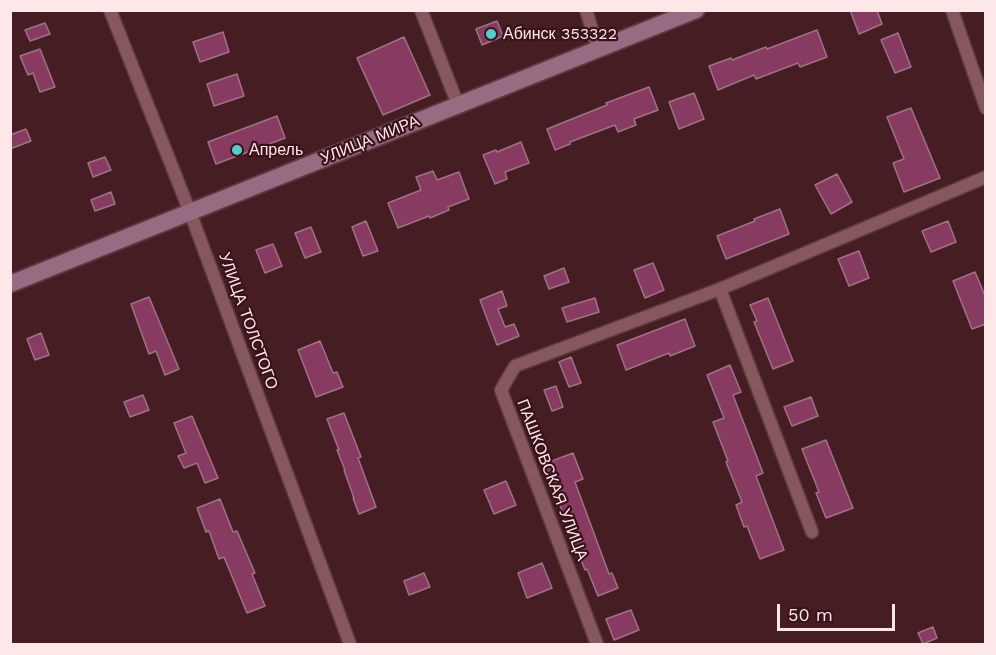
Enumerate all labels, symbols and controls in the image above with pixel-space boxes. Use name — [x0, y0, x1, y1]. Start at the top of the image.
place label: Абинск 353322 — [503, 24, 617, 44]
marker: Абинск 353322 — [484, 27, 498, 41]
street label: УЛИЦА МИРА — [318, 111, 422, 169]
place label: Апрель — [249, 140, 303, 160]
marker: Апрель — [230, 143, 244, 157]
street label: УЛИЦА ТОЛСТОГО — [214, 250, 282, 392]
street label: ПАШКОВСКАЯ УЛИЦА — [512, 397, 592, 563]
scale bar — [780, 592, 898, 630]
text: 50 m — [788, 604, 833, 625]

